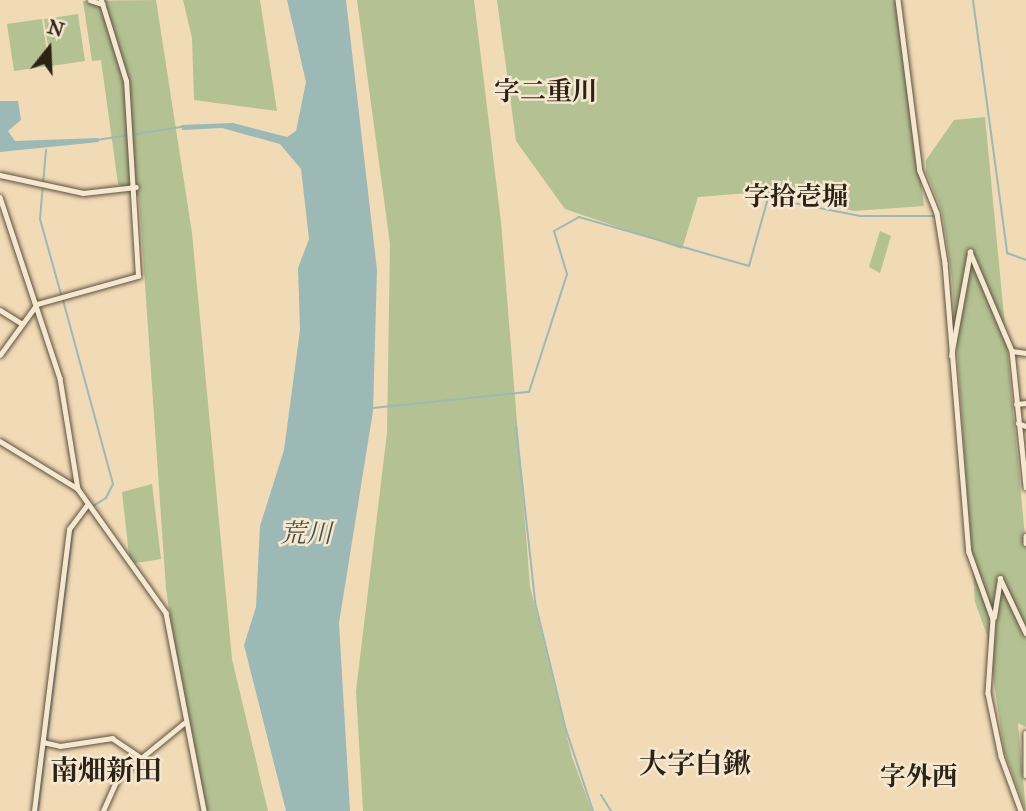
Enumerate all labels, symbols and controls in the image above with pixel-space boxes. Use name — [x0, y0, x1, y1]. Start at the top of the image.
north arrow — [14, 14, 84, 84]
text: N — [44, 15, 67, 42]
district label: 字二重川 — [494, 76, 598, 108]
district label: 字拾壱堀 — [744, 181, 848, 213]
water label: 荒川 — [280, 518, 332, 550]
district label: 大字白鍬 — [639, 747, 751, 781]
district label: 南畑新田 — [50, 754, 162, 788]
district label: 字外西 — [880, 761, 958, 793]

